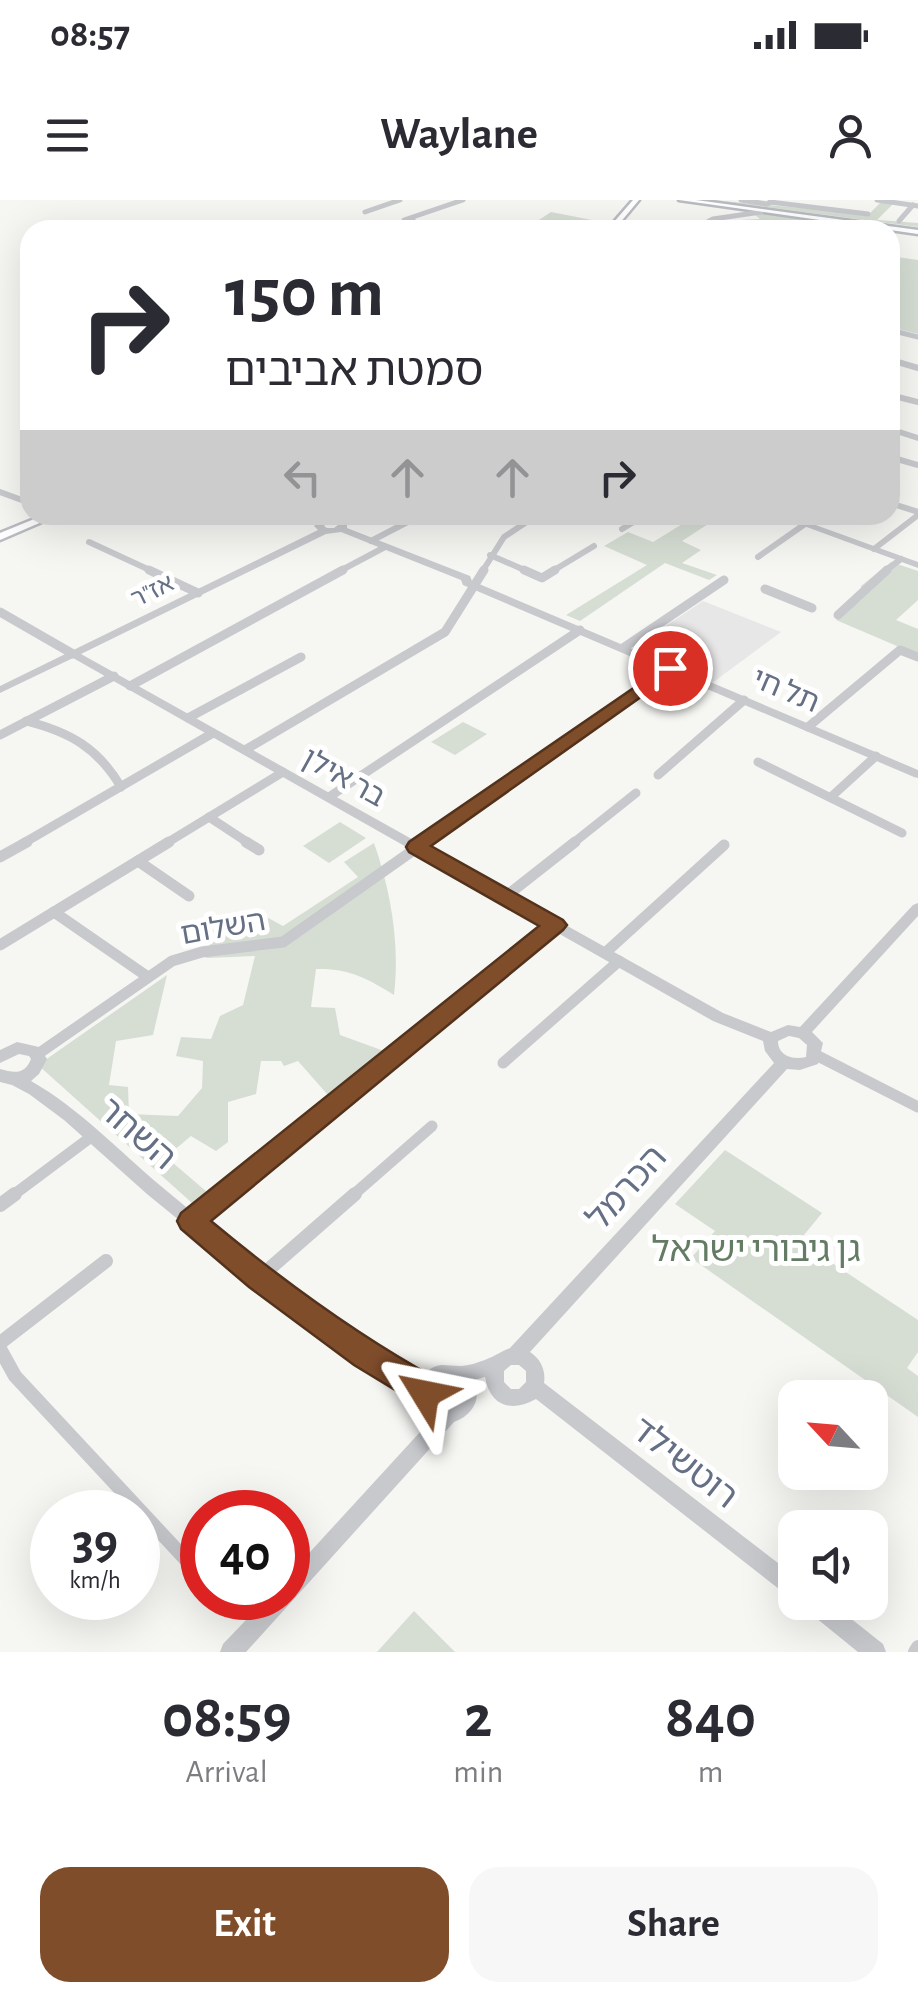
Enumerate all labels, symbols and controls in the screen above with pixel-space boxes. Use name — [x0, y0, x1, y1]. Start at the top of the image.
text: 08:57 — [50, 16, 130, 54]
icon: menu — [40, 108, 95, 163]
icon: person — [823, 108, 878, 163]
text: Waylane — [380, 112, 538, 157]
text: 150 m — [225, 259, 384, 329]
icon: right — [60, 260, 190, 390]
text: סמטת אביבים — [225, 349, 483, 394]
icon: left — [275, 450, 330, 505]
icon: ahead — [380, 450, 435, 505]
icon: ahead — [485, 450, 540, 505]
icon: right — [590, 450, 645, 505]
street label: אז"ר — [127, 570, 178, 612]
pin — [628, 626, 713, 711]
icon: arrive — [643, 641, 698, 696]
street label: תל חי — [748, 663, 824, 718]
street label: בר אילן — [297, 743, 390, 813]
street label: השלום — [178, 906, 268, 950]
street label: השחר — [92, 1092, 182, 1177]
street label: הכרמל — [581, 1139, 673, 1237]
park label: גן גיבורי ישראל — [651, 1233, 861, 1268]
position arrow — [373, 1342, 477, 1446]
north arrow — [778, 1380, 888, 1490]
map controls — [778, 1380, 888, 1620]
street label: רוטשילד — [625, 1411, 744, 1515]
speed limit sign: 40 — [180, 1490, 310, 1620]
button: sound — [778, 1510, 888, 1620]
text: 39 — [72, 1518, 118, 1568]
text: km/h — [69, 1568, 121, 1593]
text: 08:59 — [162, 1688, 291, 1748]
text: 2 — [464, 1688, 492, 1748]
text: 840 — [665, 1688, 756, 1748]
text: Arrival — [186, 1756, 268, 1788]
text: min — [453, 1756, 503, 1788]
text: m — [698, 1756, 723, 1788]
button: Exit — [40, 1867, 449, 1982]
button: Share — [469, 1867, 878, 1982]

